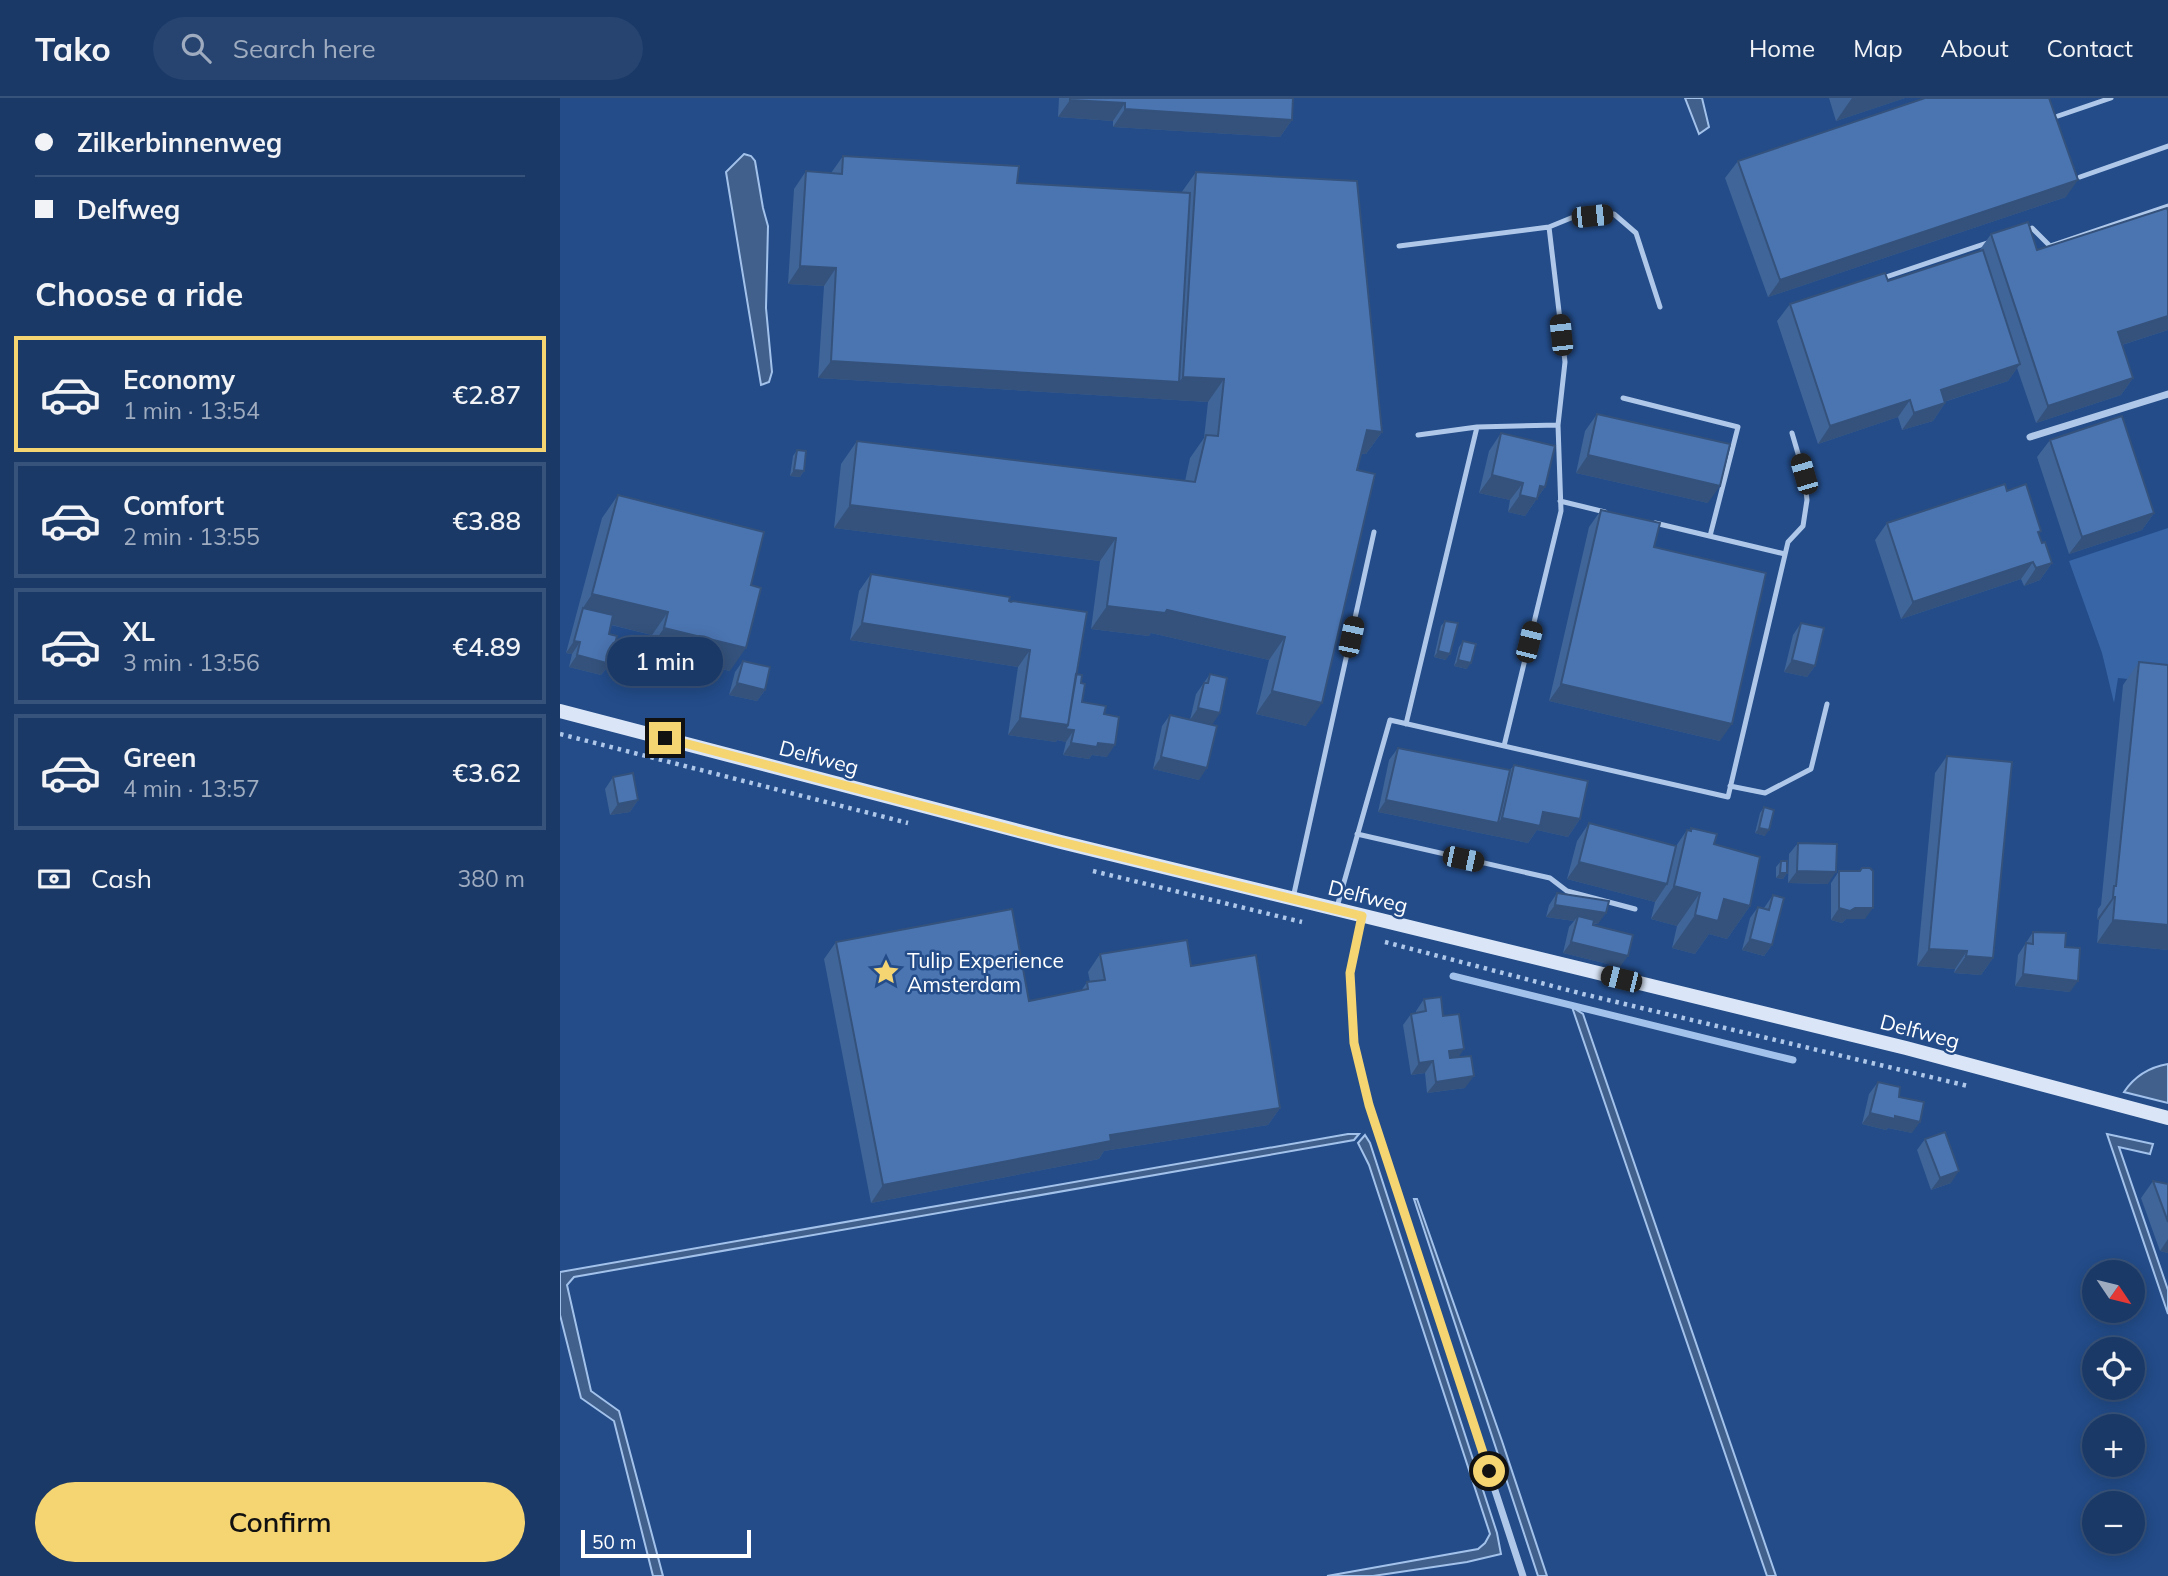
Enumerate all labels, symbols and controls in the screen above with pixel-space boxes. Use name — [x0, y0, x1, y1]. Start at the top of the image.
search box — [153, 17, 643, 80]
text: Tako — [35, 28, 111, 69]
icon: search — [177, 29, 215, 67]
text: Search here — [233, 32, 376, 65]
text: Home — [1749, 33, 1815, 63]
text: Map — [1853, 33, 1903, 63]
text: About — [1941, 33, 2009, 63]
text: Contact — [2047, 33, 2133, 63]
text: Zilkerbinnenweg — [77, 126, 282, 159]
text: Delfweg — [77, 193, 180, 226]
car — [1571, 203, 1614, 229]
text: Choose a ride — [35, 274, 243, 314]
car — [1549, 313, 1574, 357]
icon: car — [39, 363, 102, 426]
text: Economy — [123, 363, 235, 396]
text: €2.87 — [452, 378, 521, 411]
text: 1 min · 13:54 — [123, 396, 260, 425]
car — [1789, 451, 1820, 497]
icon: car — [39, 489, 102, 552]
text: Comfort — [123, 489, 224, 522]
text: €3.88 — [452, 504, 521, 537]
text: 2 min · 13:55 — [123, 522, 260, 551]
car — [1337, 614, 1366, 660]
icon: car — [39, 615, 102, 678]
text: XL — [123, 615, 155, 648]
car — [1514, 619, 1545, 665]
text: €4.89 — [452, 630, 521, 663]
callout: 1 min — [607, 636, 723, 686]
text: 1 min — [635, 647, 695, 676]
text: 3 min · 13:56 — [123, 648, 260, 677]
route end — [649, 722, 681, 754]
street label: Delfweg — [776, 734, 862, 780]
icon: car — [39, 741, 102, 804]
text: Green — [123, 741, 196, 774]
text: €3.62 — [452, 756, 521, 789]
text: 4 min · 13:57 — [123, 774, 260, 803]
car — [1441, 844, 1486, 874]
icon: cash — [35, 860, 73, 898]
text: Cash — [91, 862, 152, 895]
text: 380 m — [457, 864, 525, 893]
street label: Delfweg — [1325, 874, 1411, 918]
place label: Tulip Experience Amsterdam — [907, 947, 1064, 997]
place icon: Tulip Experience Amsterdam — [871, 957, 901, 987]
car — [1599, 964, 1644, 994]
street label: Delfweg — [1877, 1008, 1963, 1054]
north arrow — [2082, 1260, 2146, 1323]
map controls — [2082, 1260, 2145, 1554]
button: locate — [2082, 1337, 2145, 1400]
button: + — [2082, 1414, 2145, 1477]
route start — [1473, 1455, 1505, 1487]
button: Confirm — [35, 1482, 525, 1562]
button: − — [2082, 1491, 2145, 1554]
scale bar — [581, 1527, 751, 1559]
text: 50 m — [592, 1530, 636, 1554]

